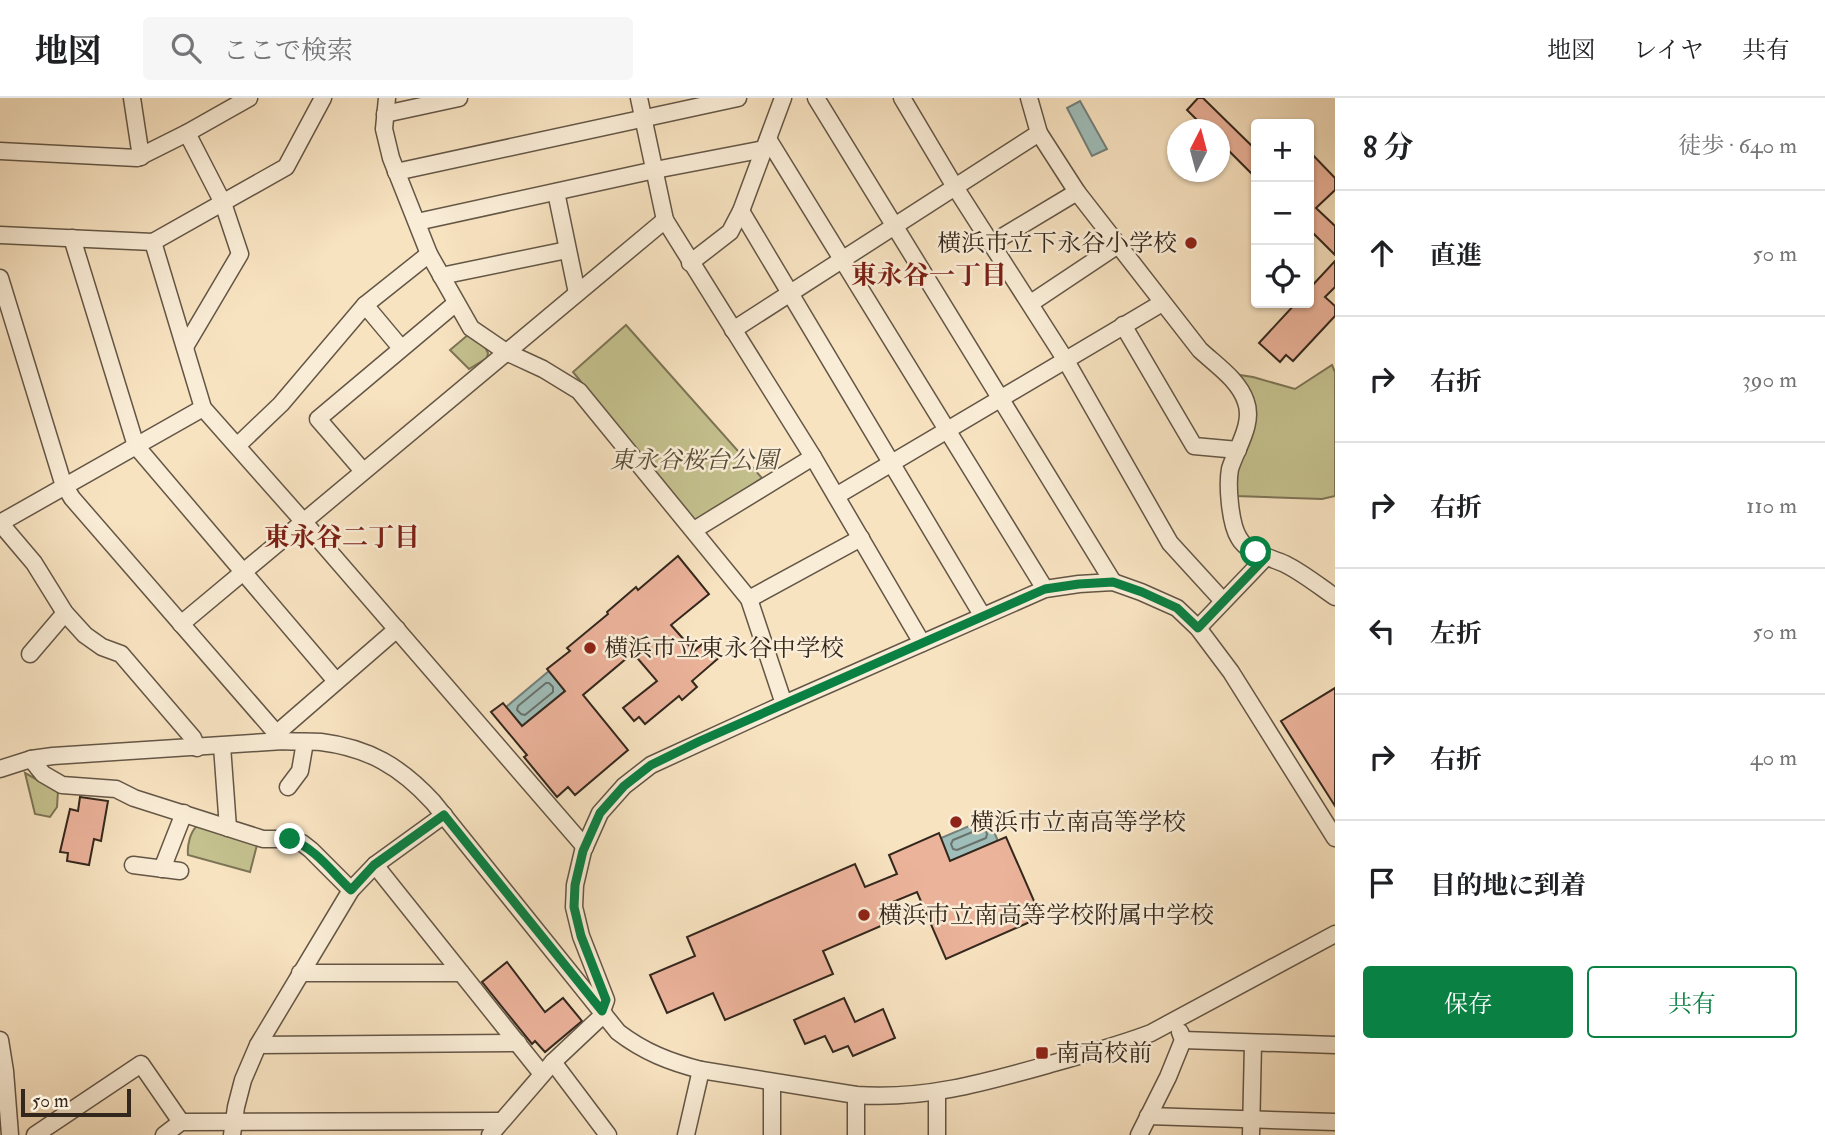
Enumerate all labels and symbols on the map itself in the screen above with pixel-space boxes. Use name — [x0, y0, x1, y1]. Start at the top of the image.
north arrow — [1167, 119, 1230, 182]
place label: 横浜市立下永谷小学校 — [937, 228, 1177, 259]
marker: 横浜市立下永谷小学校 — [1183, 235, 1199, 251]
district label: 東永谷一丁目 — [851, 260, 1007, 292]
park label: 東永谷桜台公園 — [610, 445, 782, 476]
district label: 東永谷二丁目 — [264, 522, 420, 554]
route start — [1240, 536, 1271, 567]
place label: 横浜市立東永谷中学校 — [604, 633, 844, 664]
marker: 横浜市立東永谷中学校 — [582, 640, 598, 656]
place label: 横浜市立南高等学校 — [970, 807, 1186, 838]
marker: 横浜市立南高等学校 — [948, 814, 964, 830]
route end — [274, 823, 305, 854]
place label: 横浜市立南高等学校附属中学校 — [878, 900, 1214, 931]
marker: 横浜市立南高等学校附属中学校 — [856, 907, 872, 923]
place label: 南高校前 — [1056, 1038, 1152, 1069]
marker: 南高校前 — [1034, 1045, 1050, 1061]
scale bar — [21, 1086, 131, 1118]

